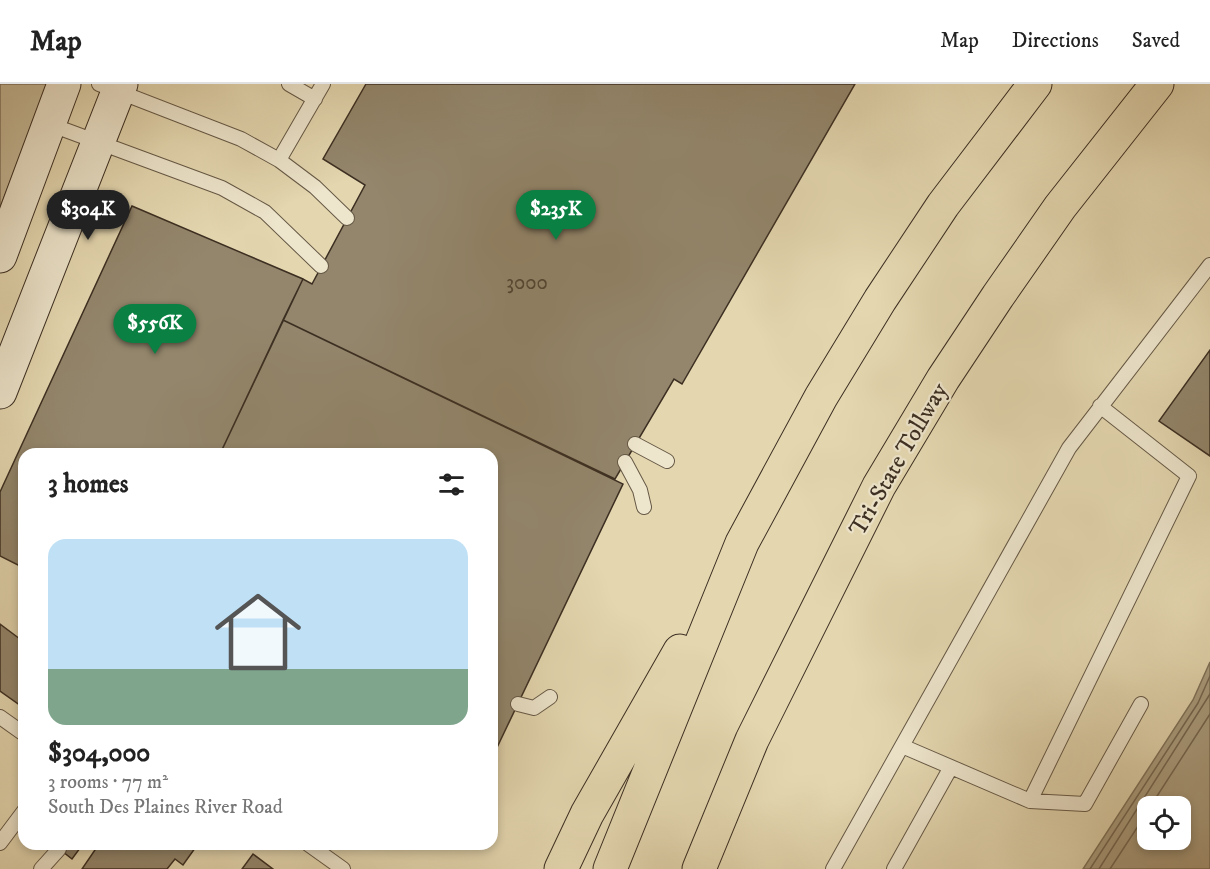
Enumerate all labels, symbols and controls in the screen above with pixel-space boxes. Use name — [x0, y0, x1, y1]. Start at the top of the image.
text: Map — [30, 24, 82, 59]
text: Map — [940, 28, 979, 54]
text: Directions — [1012, 28, 1099, 54]
text: Saved — [1132, 28, 1180, 54]
pin: $304K — [46, 190, 130, 241]
pin: $235K — [514, 190, 598, 241]
text: $304K — [61, 197, 115, 222]
text: $235K — [530, 197, 582, 222]
house number: 3000 — [506, 270, 548, 296]
pin: $556K — [113, 304, 197, 355]
text: $556K — [127, 311, 183, 336]
street label: Tri-State Tollway — [843, 377, 955, 541]
text: 3 homes — [48, 468, 128, 501]
icon: filters — [435, 468, 468, 501]
icon: home — [204, 578, 312, 686]
text: $304,000 — [48, 737, 150, 770]
text: 3 rooms · 77 m² — [48, 770, 168, 795]
text: South Des Plaines River Road — [48, 795, 283, 820]
map controls — [1137, 796, 1191, 850]
button: locate — [1137, 796, 1191, 850]

